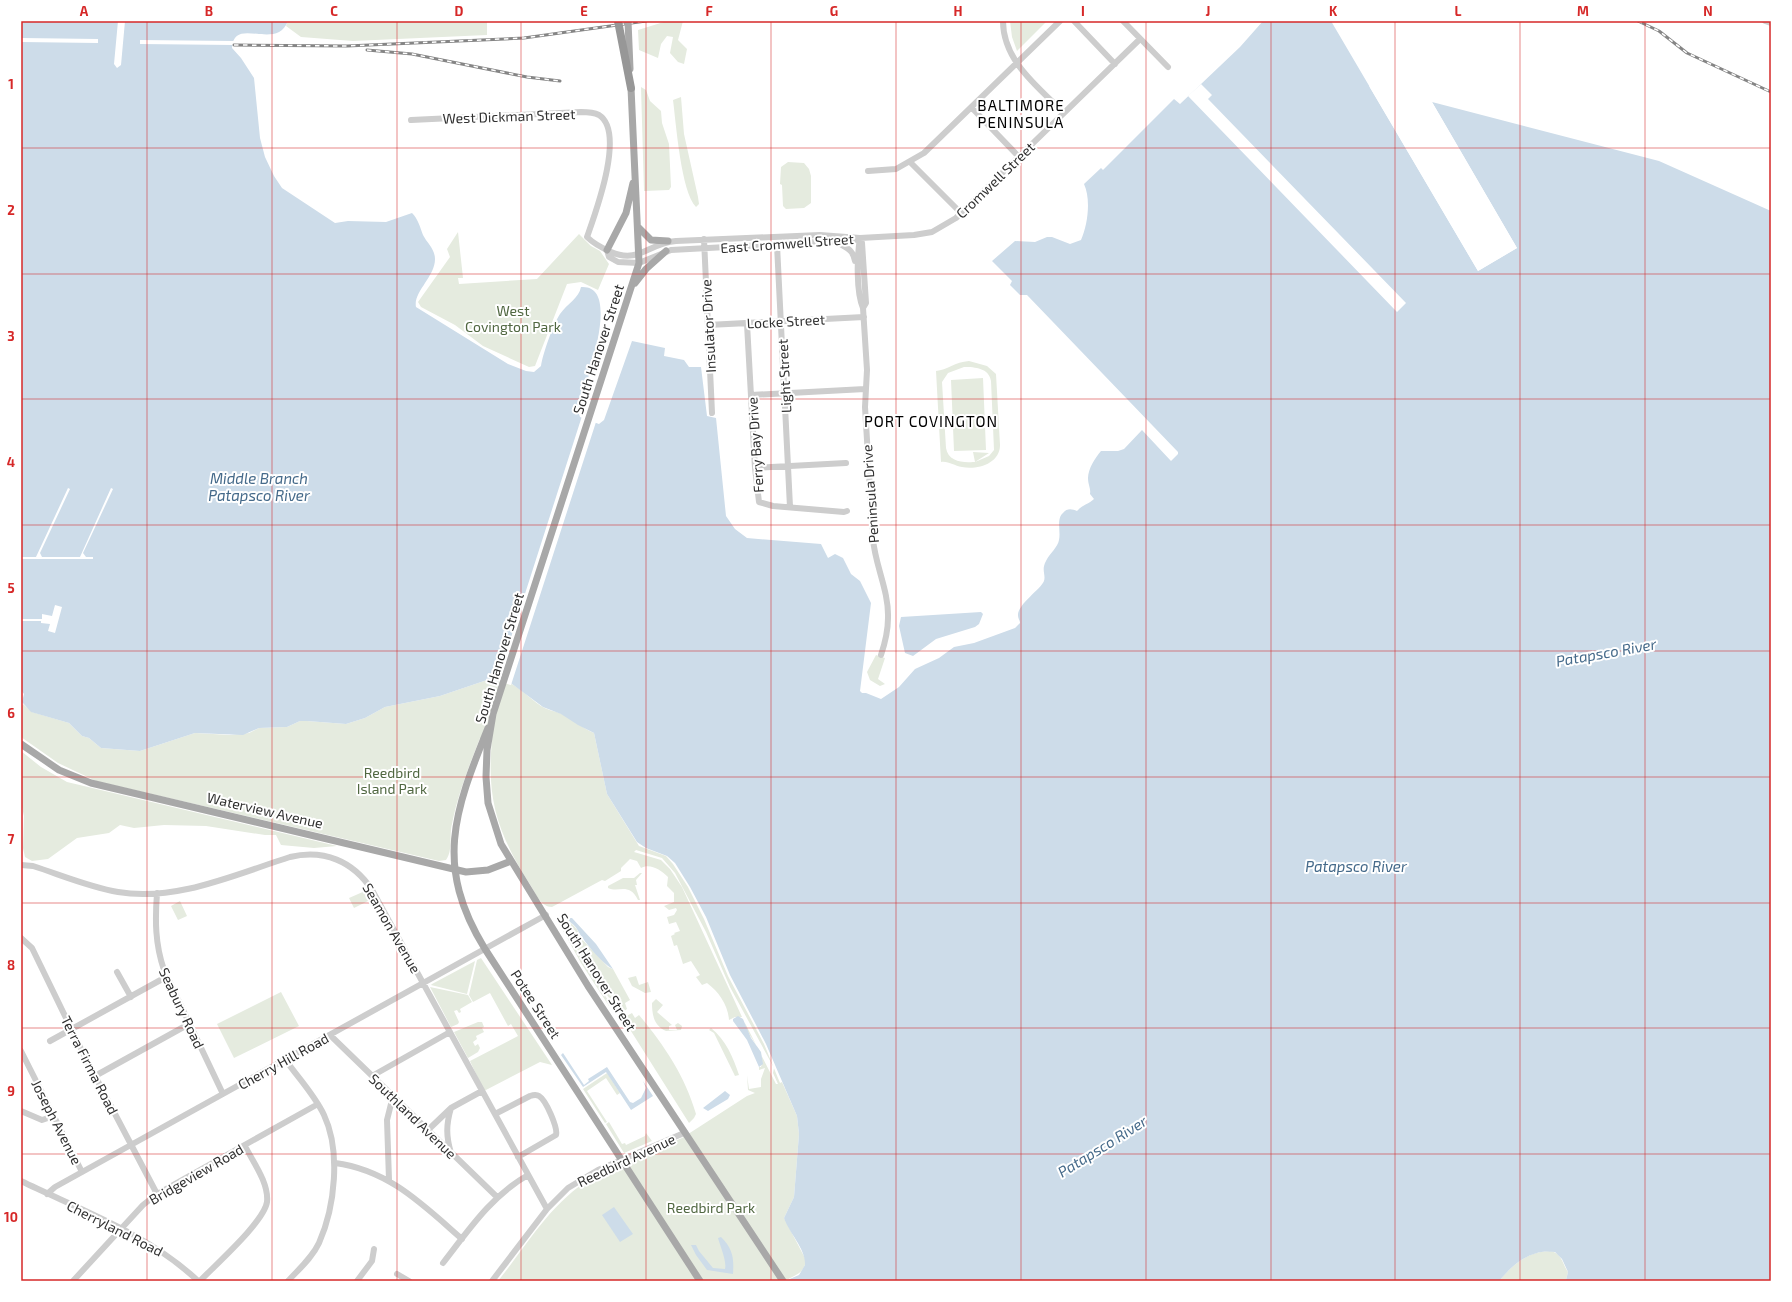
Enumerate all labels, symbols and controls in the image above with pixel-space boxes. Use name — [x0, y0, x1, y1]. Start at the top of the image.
text: A — [80, 3, 89, 19]
text: B — [205, 3, 213, 19]
text: C — [330, 3, 338, 19]
text: D — [455, 3, 464, 19]
text: E — [580, 3, 588, 19]
text: F — [705, 3, 713, 19]
text: G — [830, 3, 838, 19]
text: H — [954, 3, 963, 19]
text: I — [1081, 3, 1085, 19]
text: J — [1206, 3, 1210, 19]
text: K — [1329, 3, 1338, 19]
text: L — [1455, 3, 1462, 19]
text: M — [1577, 3, 1589, 19]
text: N — [1703, 3, 1713, 19]
text: 1 — [8, 76, 14, 92]
district label: BALTIMORE PENINSULA — [977, 96, 1065, 131]
street label: West Dickman Street — [442, 105, 576, 127]
street label: Cromwell Street — [952, 138, 1038, 222]
text: 2 — [7, 202, 15, 218]
street label: East Cromwell Street — [720, 230, 854, 256]
street label: Insulator Drive — [697, 279, 719, 373]
street label: South Hanover Street — [569, 282, 627, 416]
park label: West Covington Park — [465, 302, 561, 335]
street label: Locke Street — [746, 310, 826, 332]
text: 3 — [7, 328, 15, 344]
street label: Light Street — [774, 339, 794, 413]
street label: Ferry Bay Drive — [743, 396, 767, 494]
district label: PORT COVINGTON — [864, 412, 998, 430]
street label: Peninsula Drive — [858, 444, 882, 544]
text: 4 — [7, 454, 15, 470]
water label: Middle Branch Patapsco River — [208, 469, 311, 504]
text: 5 — [7, 580, 15, 596]
street label: South Hanover Street — [471, 591, 527, 725]
water label: Patapsco River — [1554, 634, 1659, 670]
text: 6 — [7, 705, 15, 721]
park label: Reedbird Island Park — [357, 764, 427, 797]
street label: Waterview Avenue — [205, 788, 325, 832]
text: 7 — [8, 831, 15, 847]
water label: Patapsco River — [1305, 857, 1408, 875]
street label: Seamon Avenue — [359, 880, 425, 976]
street label: South Hanover Street — [554, 910, 640, 1034]
text: 8 — [7, 957, 15, 973]
street label: Seabury Road — [156, 965, 208, 1051]
street label: Potee Street — [507, 966, 565, 1042]
street label: Terra Firma Road — [58, 1013, 122, 1117]
street label: Cherry Hill Road — [235, 1029, 331, 1093]
street label: Southland Avenue — [366, 1070, 460, 1162]
street label: Joseph Avenue — [28, 1077, 86, 1167]
text: 9 — [7, 1083, 15, 1099]
water label: Patapsco River — [1054, 1111, 1151, 1181]
street label: Reedbird Avenue — [574, 1130, 678, 1190]
street label: Bridgeview Road — [146, 1140, 246, 1208]
street label: Cherryland Road — [64, 1196, 166, 1260]
park label: Reedbird Park — [667, 1199, 755, 1216]
text: 10 — [4, 1209, 18, 1225]

